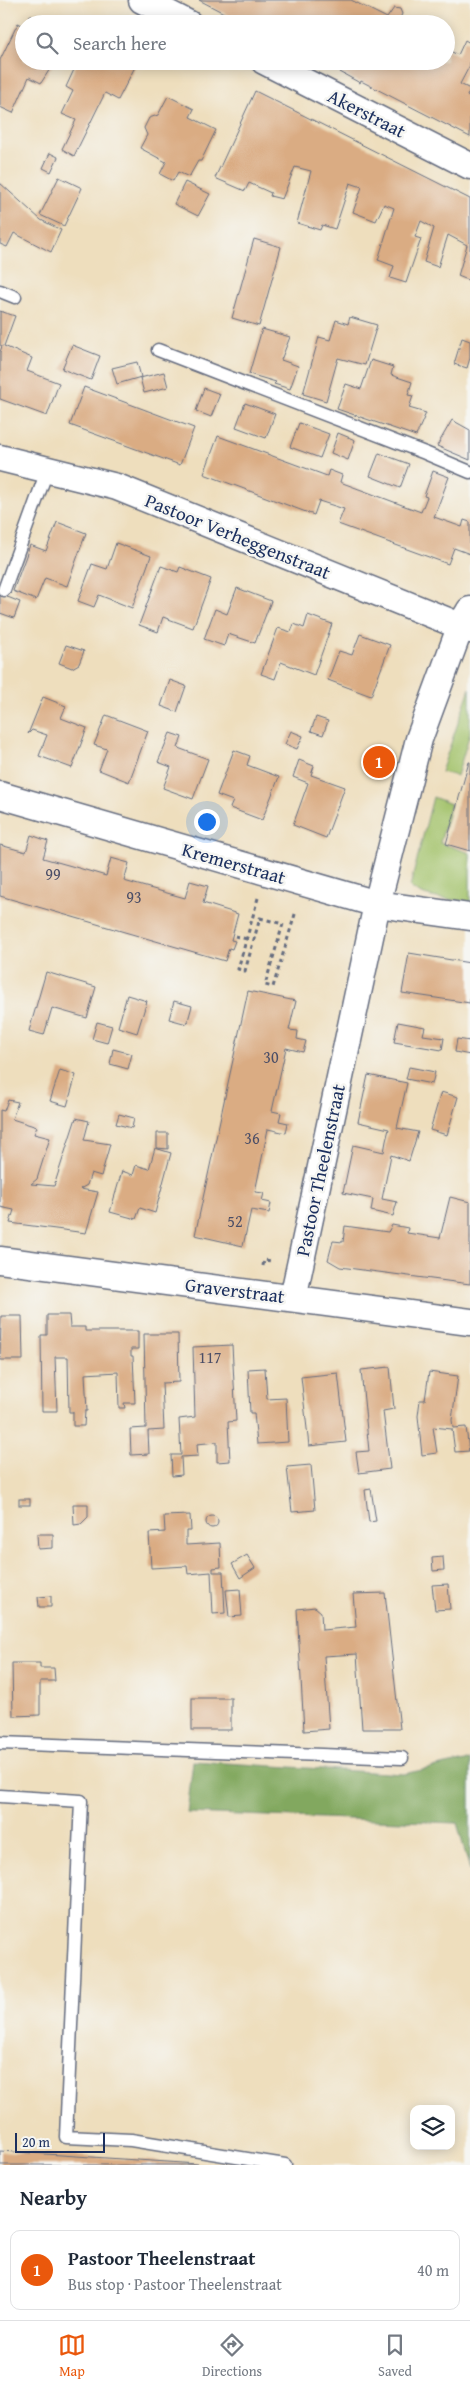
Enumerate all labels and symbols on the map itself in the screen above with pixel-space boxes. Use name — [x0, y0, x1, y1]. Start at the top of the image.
street label: Akerstraat — [323, 81, 411, 145]
street label: Pastoor Verheggenstraat — [141, 486, 335, 586]
pin: 1 — [363, 743, 395, 781]
your location — [194, 809, 220, 835]
street label: Kremerstraat — [179, 835, 289, 891]
house number: 99 — [45, 862, 61, 886]
house number: 93 — [126, 885, 142, 909]
house number: 30 — [263, 1045, 279, 1069]
street label: Pastoor Theelenstraat — [288, 1081, 352, 1259]
house number: 36 — [244, 1126, 260, 1150]
house number: 52 — [227, 1209, 243, 1233]
street label: Graverstraat — [184, 1270, 287, 1310]
house number: 117 — [198, 1345, 222, 1369]
scale bar — [15, 2130, 105, 2153]

